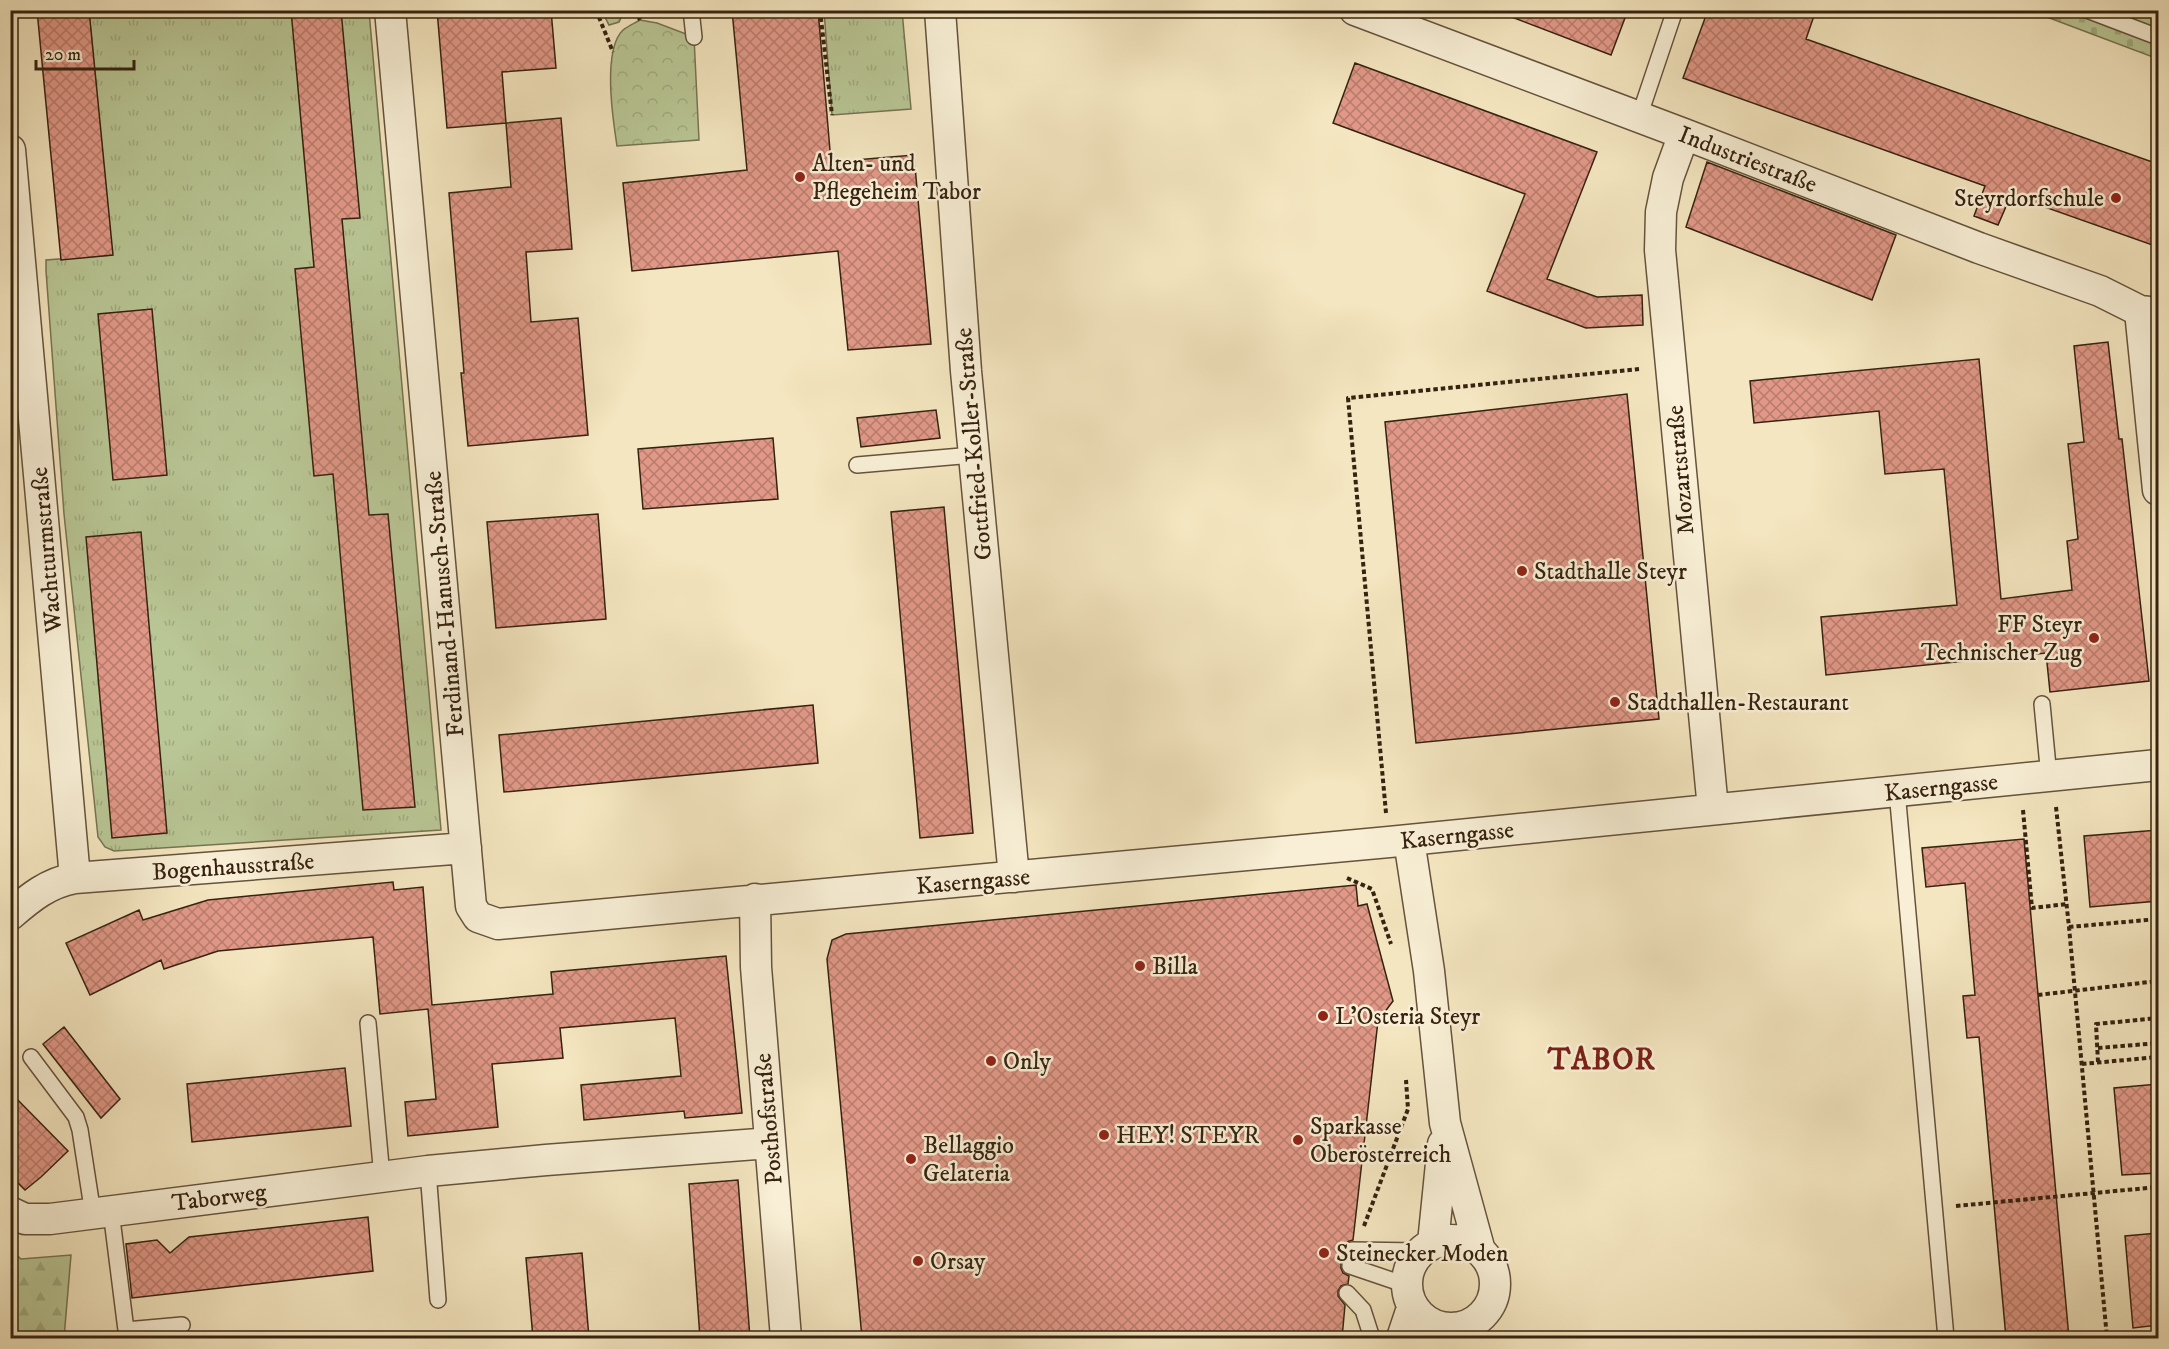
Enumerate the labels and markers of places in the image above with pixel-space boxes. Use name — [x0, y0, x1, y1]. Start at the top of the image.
place label: Alten- und Pflegeheim Tabor — [812, 149, 981, 207]
marker: Alten- und Pflegeheim Tabor — [793, 170, 807, 184]
place label: Steyrdorfschule — [1954, 184, 2104, 214]
marker: Steyrdorfschule — [2109, 191, 2123, 205]
place label: Stadthalle Steyr — [1534, 557, 1687, 587]
marker: Stadthalle Steyr — [1515, 564, 1529, 578]
place label: FF Steyr Technischer Zug — [1921, 610, 2082, 668]
marker: FF Steyr Technischer Zug — [2087, 631, 2101, 645]
place label: Stadthallen-Restaurant — [1627, 688, 1849, 718]
marker: Stadthallen-Restaurant — [1608, 695, 1622, 709]
place label: Billa — [1152, 952, 1199, 982]
marker: Billa — [1133, 959, 1147, 973]
place label: L'Osteria Steyr — [1335, 1002, 1480, 1032]
marker: L'Osteria Steyr — [1316, 1009, 1330, 1023]
place label: Only — [1003, 1047, 1051, 1077]
marker: Only — [984, 1054, 998, 1068]
place label: Sparkasse Oberösterreich — [1310, 1112, 1452, 1170]
place label: HEY! STEYR — [1116, 1121, 1259, 1151]
marker: HEY! STEYR — [1097, 1128, 1111, 1142]
place label: Bellaggio Gelateria — [923, 1131, 1014, 1189]
marker: Sparkasse Oberösterreich — [1291, 1133, 1305, 1147]
marker: Bellaggio Gelateria — [904, 1152, 918, 1166]
place label: Steinecker Moden — [1336, 1239, 1509, 1269]
marker: Steinecker Moden — [1317, 1246, 1331, 1260]
place label: Orsay — [930, 1247, 986, 1277]
marker: Orsay — [911, 1254, 925, 1268]

